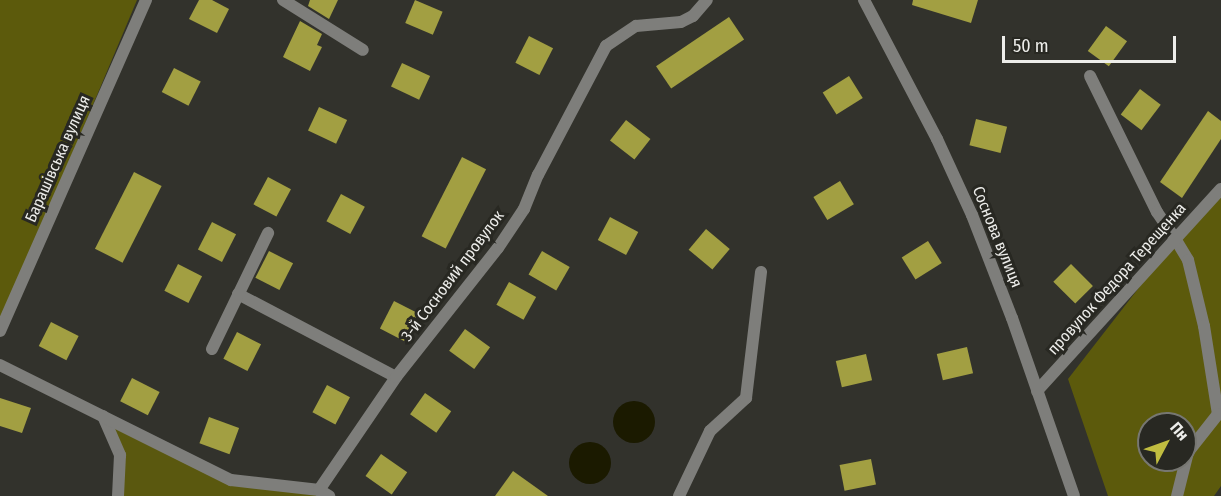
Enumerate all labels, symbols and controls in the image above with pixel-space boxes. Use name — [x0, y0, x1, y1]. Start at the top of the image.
scale bar — [1005, 24, 1179, 62]
text: 50 m — [1013, 35, 1049, 57]
street label: Барашівська вулиця — [21, 93, 95, 225]
street label: Соснова вулиця — [968, 184, 1026, 290]
street label: провулок Федора Терещенка — [1044, 199, 1190, 359]
street label: 3-й Сосновий провулок — [398, 207, 508, 345]
north arrow — [1137, 412, 1197, 472]
text: Пн — [1166, 418, 1193, 444]

